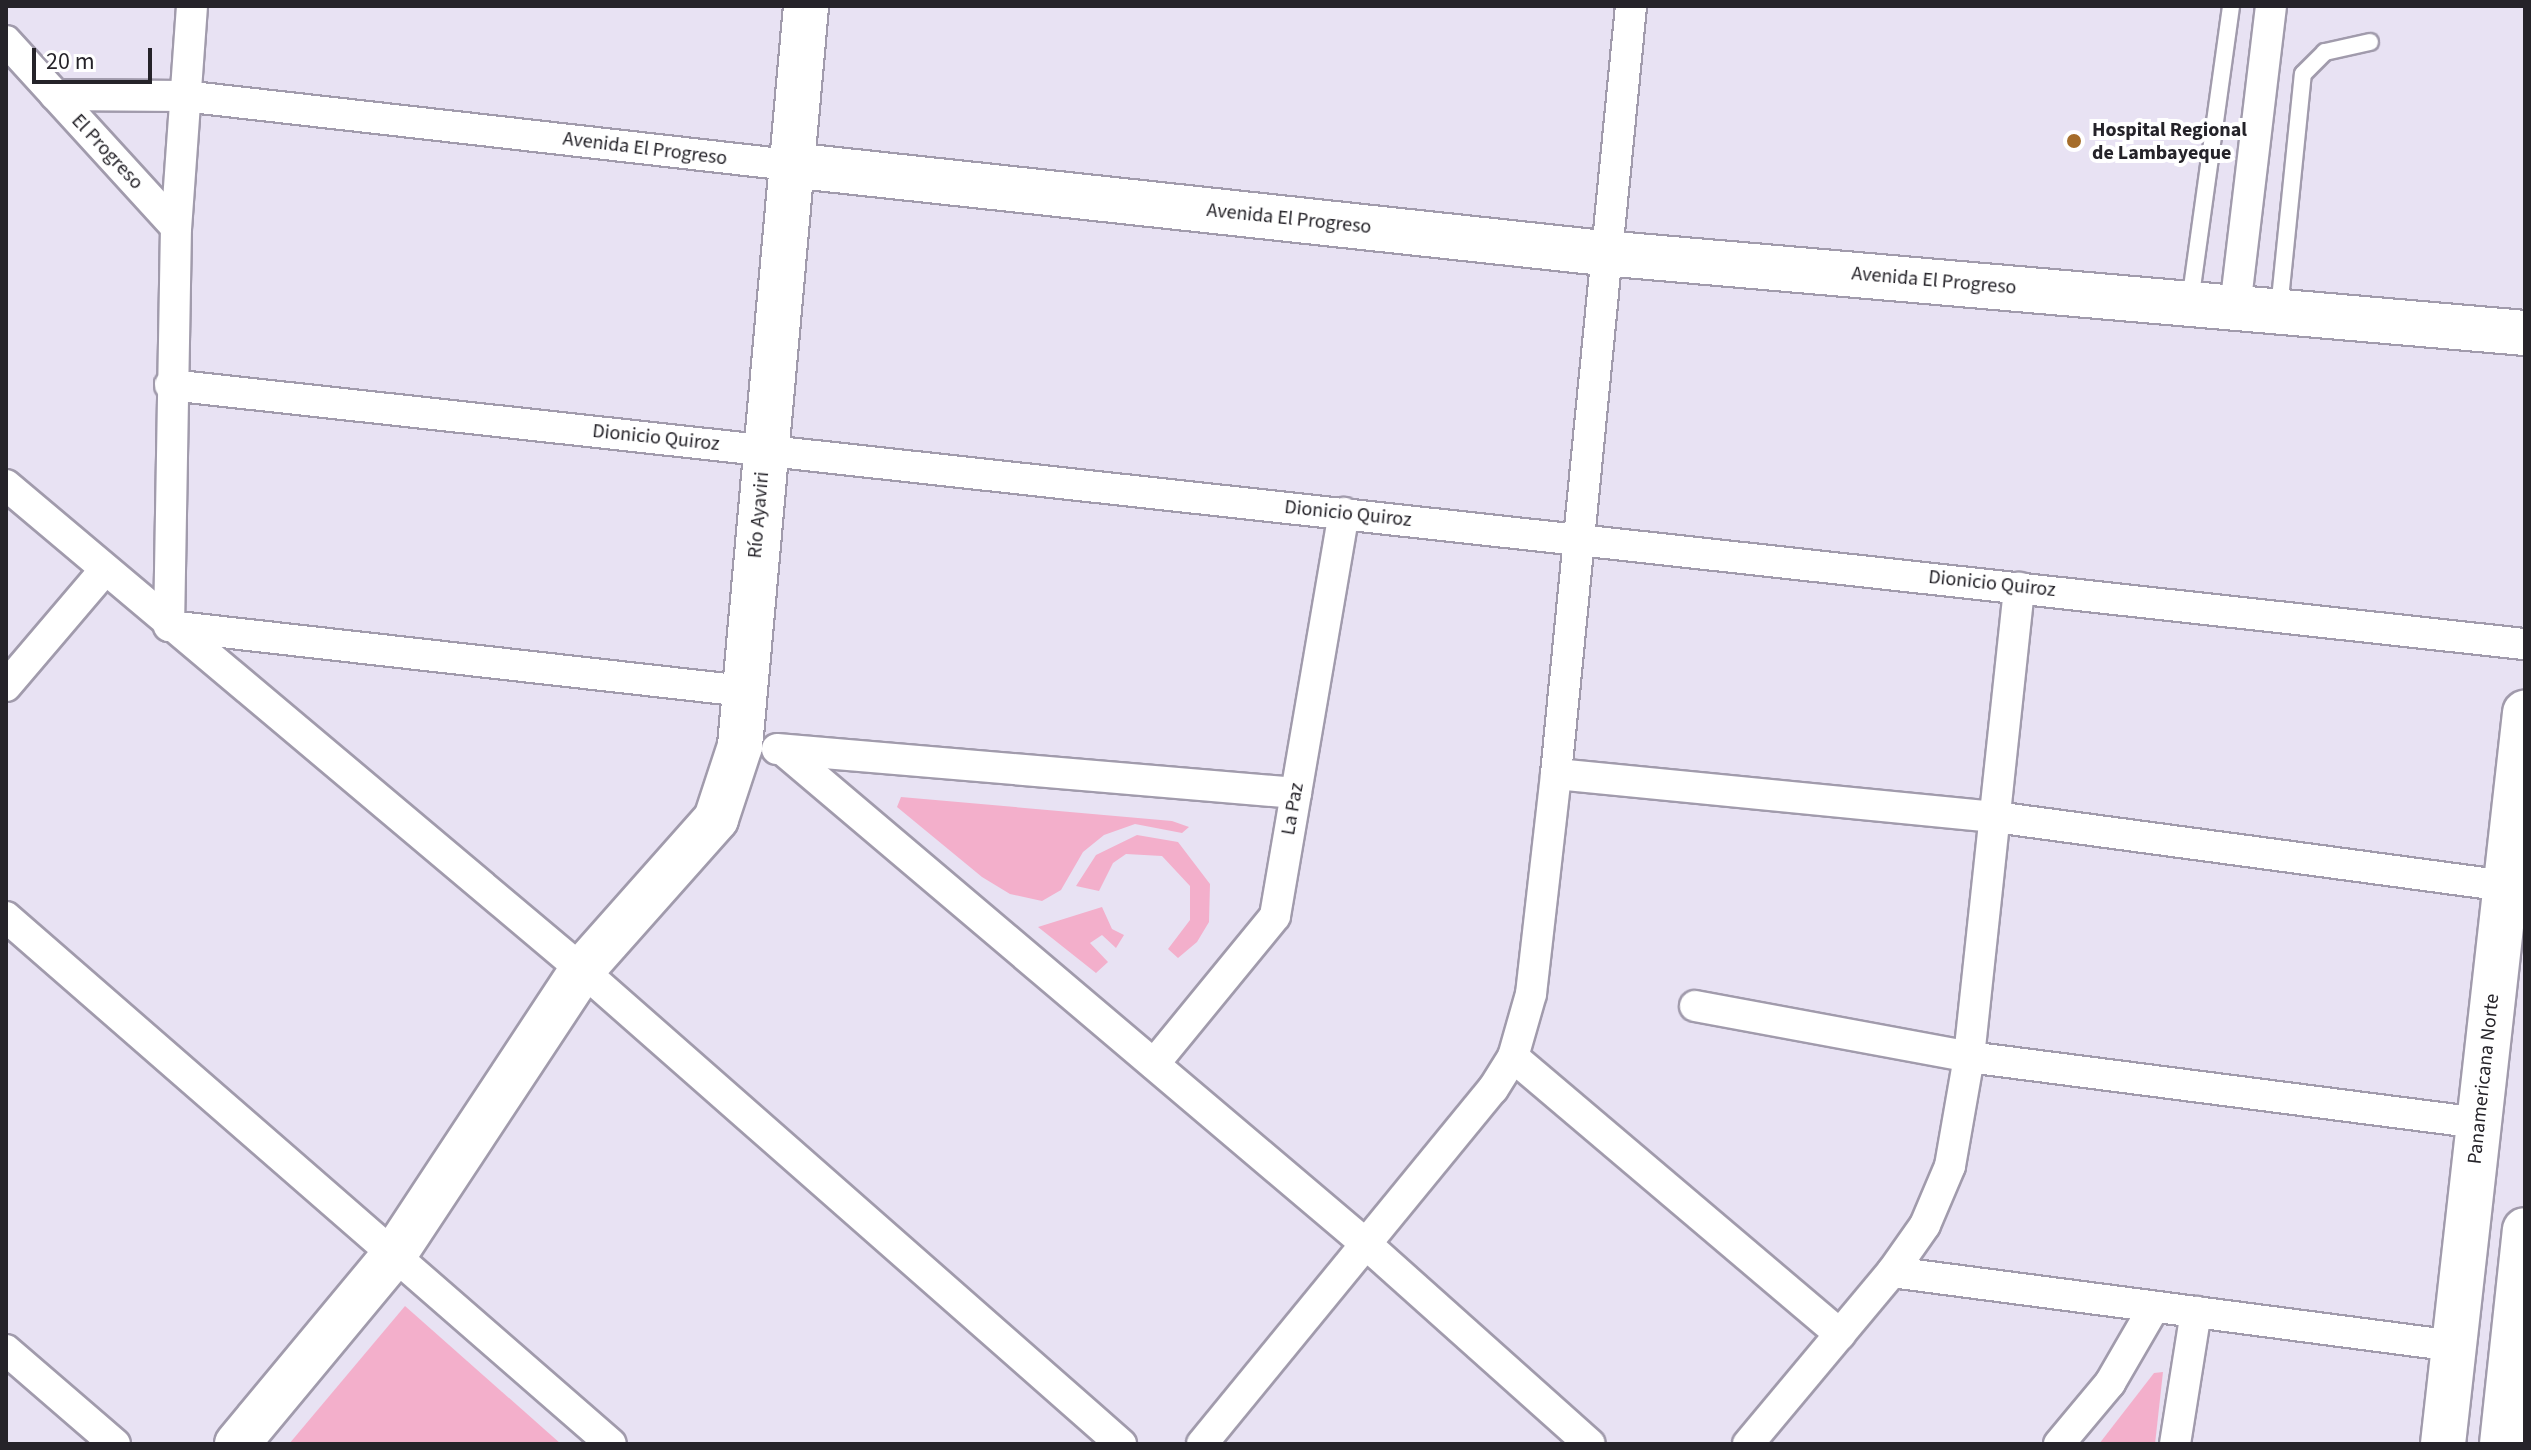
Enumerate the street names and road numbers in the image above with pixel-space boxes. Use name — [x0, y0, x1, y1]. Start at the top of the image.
street label: El Progreso — [66, 109, 148, 195]
street label: Avenida El Progreso — [561, 127, 729, 171]
street label: Avenida El Progreso — [1205, 198, 1373, 240]
street label: Avenida El Progreso — [1851, 262, 2017, 300]
street label: Dionicio Quiroz — [591, 419, 721, 457]
street label: Río Ayaviri — [743, 471, 775, 559]
street label: Dionicio Quiroz — [1283, 495, 1413, 533]
street label: Dionicio Quiroz — [1927, 565, 2057, 603]
street label: La Paz — [1277, 781, 1309, 837]
street label: Panamericana Norte — [2463, 993, 2505, 1165]

